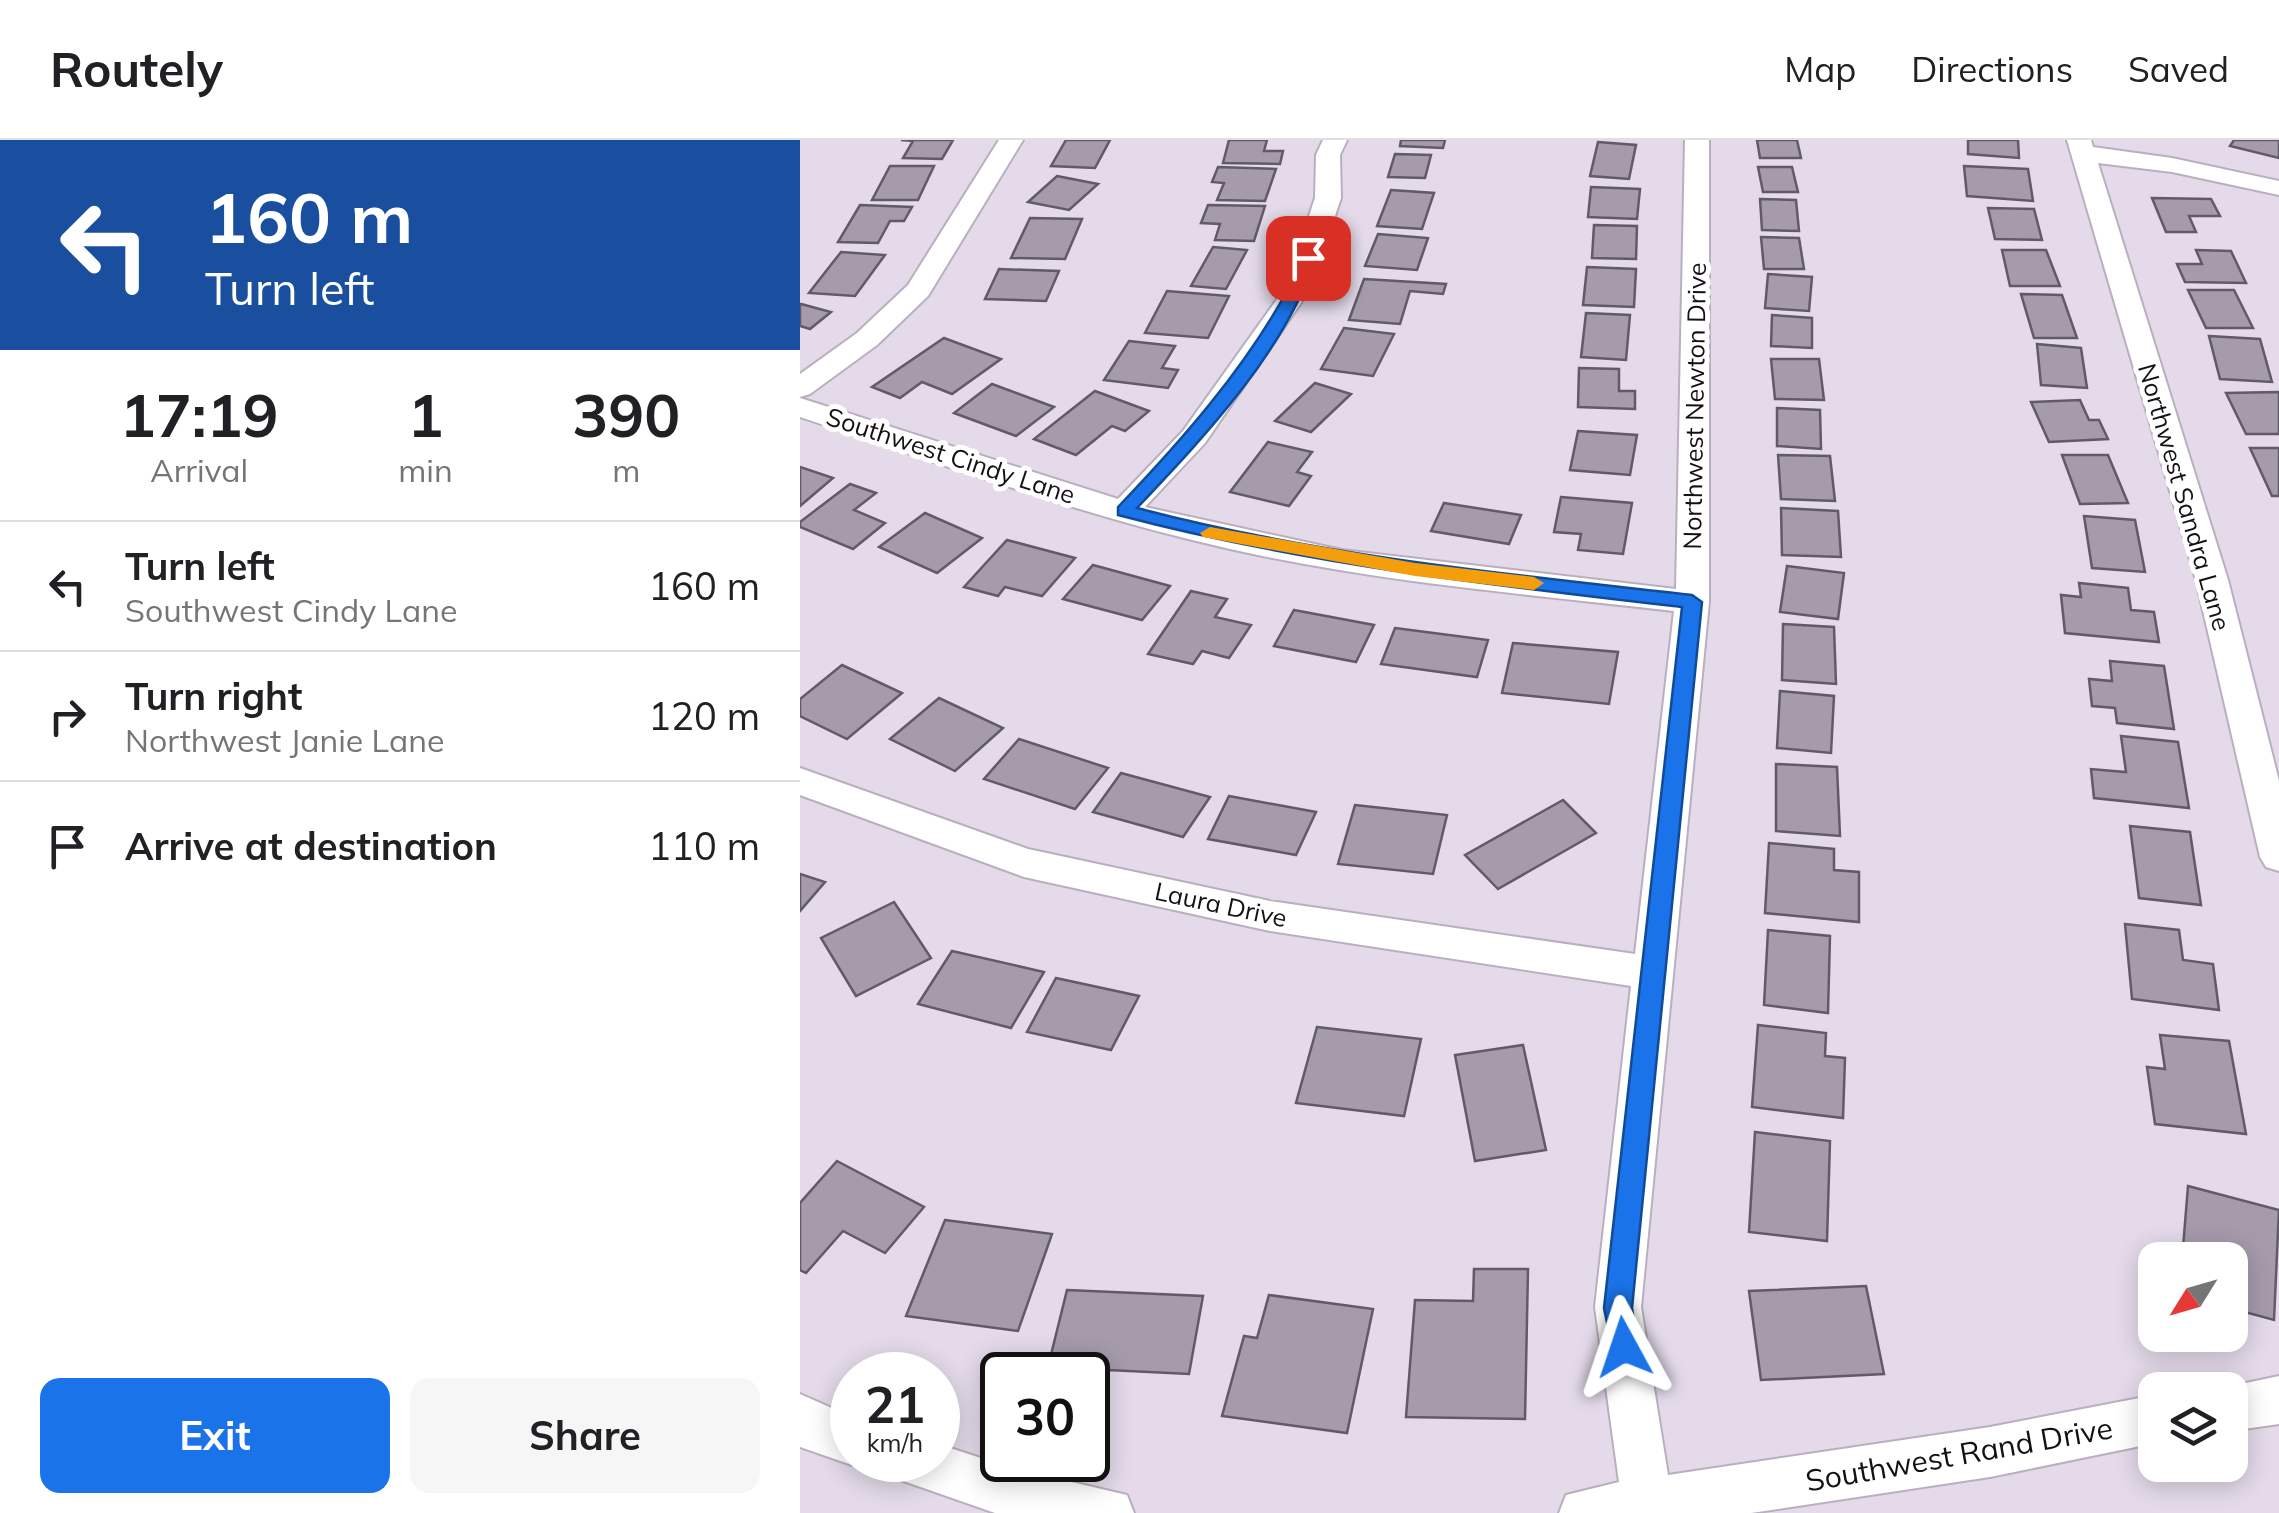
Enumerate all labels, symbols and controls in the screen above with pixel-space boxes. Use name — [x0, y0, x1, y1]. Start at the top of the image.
text: Routely — [50, 39, 223, 99]
text: Map — [1784, 47, 1856, 91]
text: Directions — [1911, 47, 2073, 91]
text: Saved — [2128, 47, 2229, 91]
text: 160 m — [205, 173, 413, 261]
icon: left — [40, 180, 170, 310]
pin — [1266, 216, 1351, 301]
icon: arrive — [1281, 231, 1336, 286]
text: Turn left — [205, 260, 374, 316]
street label: Northwest Newton Drive — [1676, 262, 1712, 550]
street label: Northwest Sandra Lane — [2132, 360, 2238, 634]
text: 17:19 — [120, 377, 279, 452]
text: 1 — [407, 377, 443, 452]
text: 390 — [572, 377, 680, 452]
street label: Southwest Cindy Lane — [823, 400, 1079, 510]
text: Arrival — [150, 450, 248, 490]
text: min — [398, 450, 453, 490]
text: m — [612, 450, 640, 490]
text: Turn left — [125, 542, 275, 590]
icon: left — [40, 559, 95, 614]
text: 160 m — [648, 562, 760, 610]
text: Southwest Cindy Lane — [125, 590, 457, 630]
text: Turn right — [125, 672, 302, 720]
icon: right — [40, 689, 95, 744]
text: 120 m — [648, 692, 760, 740]
text: Northwest Janie Lane — [125, 720, 444, 760]
icon: arrive — [40, 819, 95, 874]
text: Arrive at destination — [125, 822, 497, 870]
text: 110 m — [648, 822, 760, 870]
street label: Laura Drive — [1152, 875, 1290, 933]
north arrow — [2138, 1242, 2248, 1352]
map controls — [2138, 1242, 2248, 1482]
position arrow — [1572, 1295, 1676, 1399]
speed limit sign: 30 — [980, 1352, 1110, 1482]
button: layers — [2138, 1372, 2248, 1482]
text: 21 — [865, 1373, 925, 1436]
button: Exit — [40, 1378, 390, 1493]
button: Share — [410, 1378, 760, 1493]
street label: Southwest Rand Drive — [1803, 1408, 2115, 1500]
text: km/h — [867, 1427, 923, 1458]

